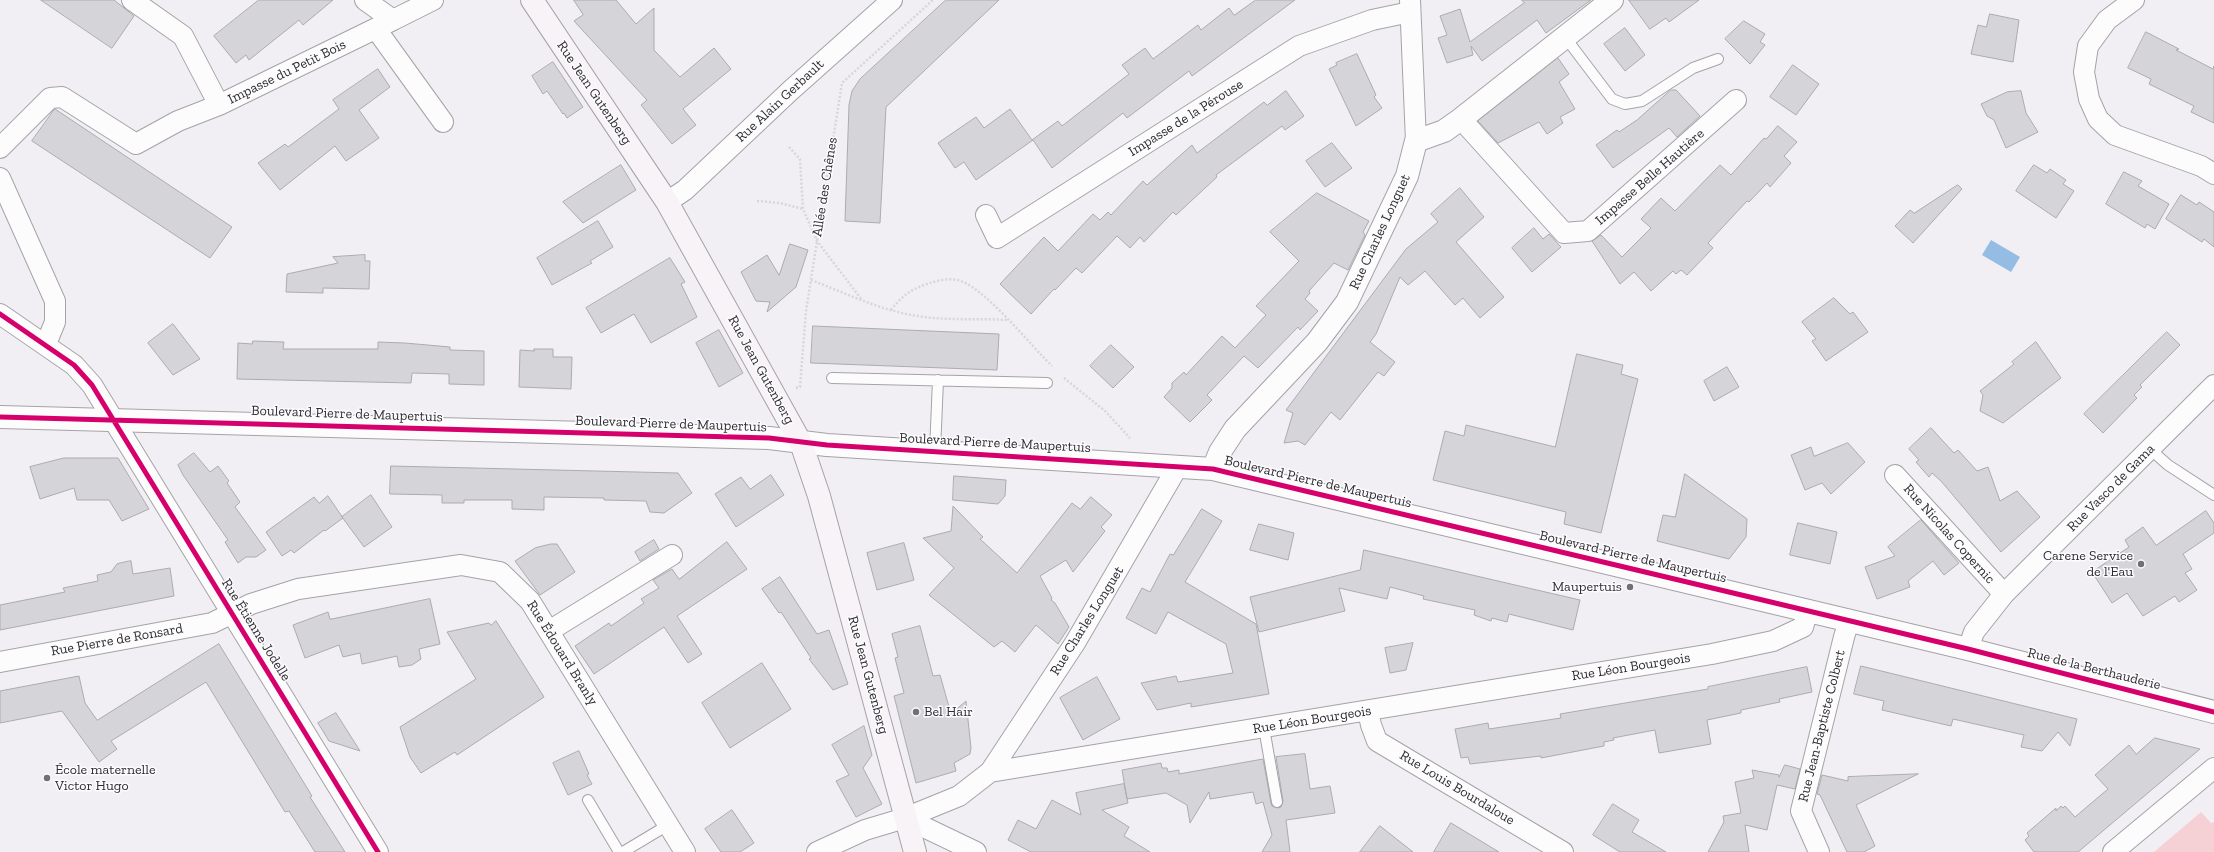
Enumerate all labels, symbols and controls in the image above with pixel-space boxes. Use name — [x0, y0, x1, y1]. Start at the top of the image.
street label: Impasse du Petit Bois — [225, 36, 349, 108]
street label: Rue Jean Gutenberg — [553, 38, 635, 148]
street label: Rue Alain Gerbault — [733, 56, 827, 146]
street label: Impasse de la Pérouse — [1126, 76, 1246, 160]
street label: Impasse Belle Hautière — [1592, 125, 1708, 229]
street label: Allée des Chênes — [809, 136, 841, 238]
street label: Rue Charles Longuet — [1346, 172, 1414, 292]
street label: Rue Jean Gutenberg — [724, 313, 798, 427]
street label: Boulevard Pierre de Maupertuis — [251, 402, 443, 426]
street label: Boulevard Pierre de Maupertuis — [575, 412, 767, 436]
street label: Boulevard Pierre de Maupertuis — [899, 430, 1091, 456]
street label: Rue Vasco de Gama — [2064, 441, 2158, 535]
street label: Boulevard Pierre de Maupertuis — [1223, 452, 1413, 512]
street label: Rue Nicolas Copernic — [1900, 481, 1998, 587]
street label: Boulevard Pierre de Maupertuis — [1538, 527, 1728, 587]
place label: Carene Service de l'Eau — [2043, 548, 2133, 580]
marker: Carene Service de l'Eau — [2136, 559, 2146, 569]
street label: Rue Charles Longuet — [1047, 563, 1127, 679]
street label: Rue Étienne Jodelle — [218, 576, 294, 684]
place label: Maupertuis — [1552, 579, 1622, 595]
marker: Maupertuis — [1625, 582, 1635, 592]
street label: Rue Édouard Branly — [523, 597, 601, 709]
street label: Rue Jean Gutenberg — [844, 614, 892, 736]
street label: Rue Pierre de Ronsard — [50, 620, 184, 660]
street label: Rue de la Berthauderie — [2026, 644, 2162, 694]
street label: Rue Jean-Baptiste Colbert — [1795, 648, 1849, 804]
street label: Rue Léon Bourgeois — [1571, 649, 1691, 685]
street label: Rue Léon Bourgeois — [1252, 702, 1372, 738]
place label: Bel Hair — [924, 704, 973, 720]
marker: Bel Hair — [911, 707, 921, 717]
street label: Rue Louis Bourdaloue — [1396, 747, 1518, 829]
place label: École maternelle Victor Hugo — [55, 762, 156, 794]
marker: École maternelle Victor Hugo — [42, 773, 52, 783]

